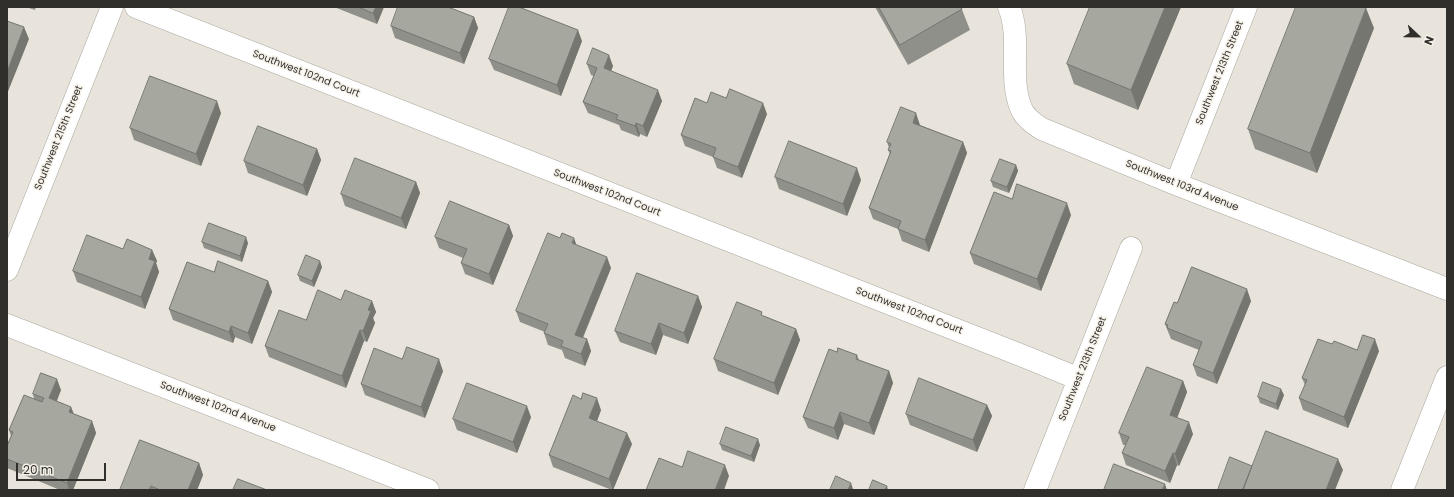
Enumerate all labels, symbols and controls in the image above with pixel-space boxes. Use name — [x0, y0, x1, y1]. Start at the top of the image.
north arrow — [1398, 16, 1438, 56]
street label: Southwest 213th Street — [1194, 19, 1246, 127]
text: N — [1420, 34, 1438, 47]
street label: Southwest 102nd Court — [251, 48, 361, 100]
street label: Southwest 215th Street — [32, 84, 86, 192]
street label: Southwest 103rd Avenue — [1124, 158, 1240, 214]
street label: Southwest 102nd Court — [552, 167, 662, 219]
street label: Southwest 102nd Court — [854, 285, 964, 337]
street label: Southwest 213th Street — [1057, 315, 1109, 423]
street label: Southwest 102nd Avenue — [158, 379, 278, 435]
scale bar — [18, 455, 108, 481]
text: 20 m — [23, 461, 53, 478]

